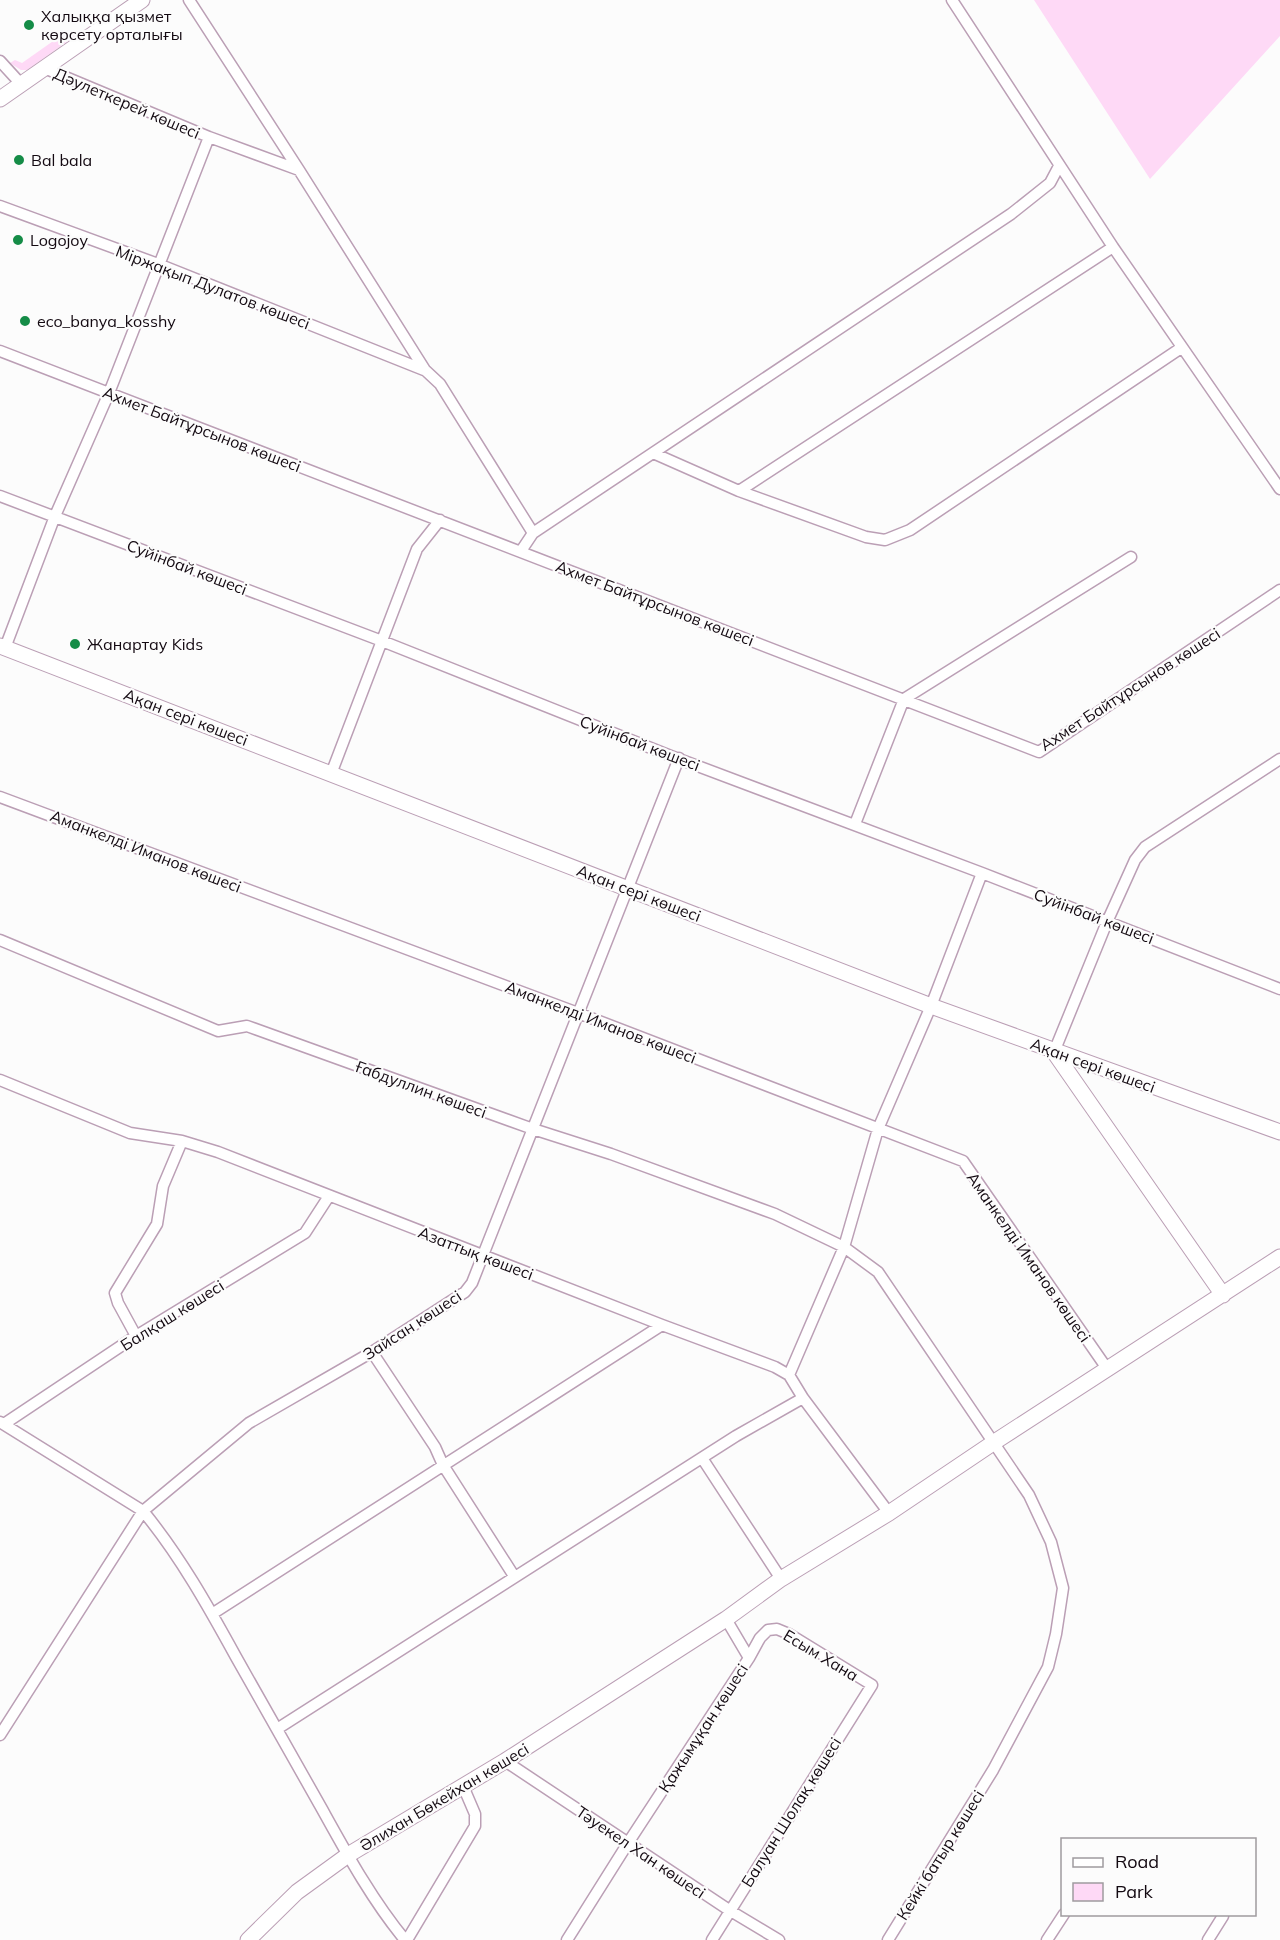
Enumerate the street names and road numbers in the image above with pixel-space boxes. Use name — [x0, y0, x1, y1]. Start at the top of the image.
street label: Дәулеткерей көшесі — [51, 63, 203, 143]
street label: Міржақып Дулатов көшесі — [113, 241, 313, 333]
street label: Ахмет Байтұрсынов көшесі — [100, 382, 304, 476]
street label: Суйінбай көшесі — [124, 535, 250, 599]
street label: Ахмет Байтұрсынов көшесі — [553, 556, 757, 650]
street label: Ахмет Байтұрсынов көшесі — [1036, 623, 1224, 755]
street label: Ақан сері көшесі — [121, 684, 251, 750]
street label: Суйінбай көшесі — [577, 711, 703, 775]
street label: Аманкелді Иманов көшесі — [48, 805, 244, 897]
street label: Ақан сері көшесі — [574, 860, 704, 926]
street label: Суйінбай көшесі — [1031, 884, 1157, 948]
street label: Аманкелді Иманов көшесі — [503, 976, 699, 1068]
street label: Ақан сері көшесі — [1028, 1033, 1158, 1097]
street label: Ғабдуллин көшесі — [353, 1056, 489, 1122]
street label: Аманкелді Иманов көшесі — [963, 1168, 1095, 1346]
street label: Азаттық көшесі — [416, 1222, 536, 1284]
street label: Балқаш көшесі — [117, 1275, 227, 1355]
street label: Зайсан көшесі — [359, 1286, 465, 1364]
street label: Есым Хана — [780, 1625, 862, 1685]
street label: Қажымұқан көшесі — [654, 1660, 752, 1796]
street label: Балуан Шолақ көшесі — [737, 1733, 845, 1891]
street label: Әлихан Бөкейхан көшесі — [356, 1738, 532, 1856]
street label: Кейкі батыр көшесі — [892, 1786, 988, 1924]
street label: Тәуекел Хан көшесі — [573, 1801, 709, 1903]

